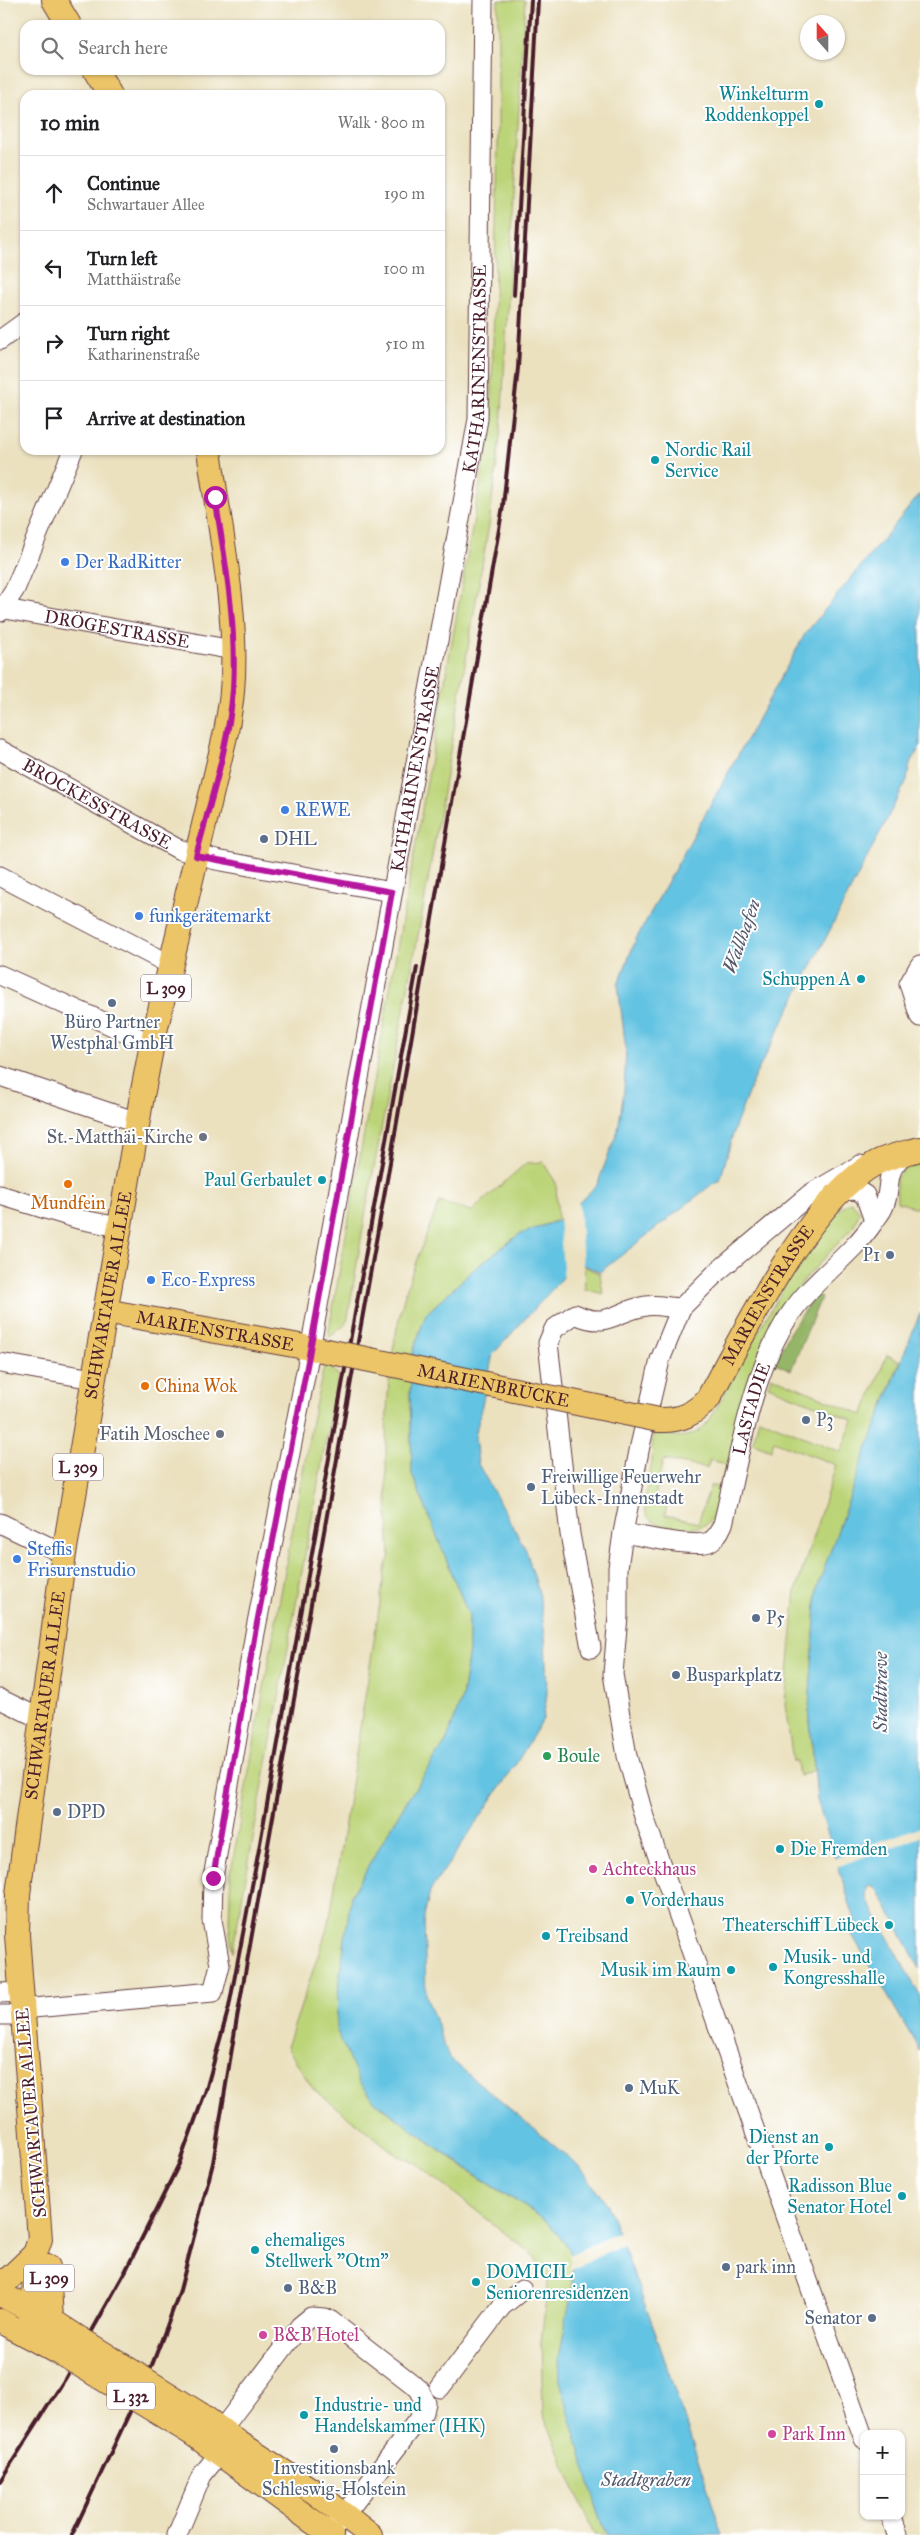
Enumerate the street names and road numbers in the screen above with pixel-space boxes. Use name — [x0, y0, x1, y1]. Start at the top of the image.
street label: KATHARINENSTRASSE — [457, 264, 491, 475]
street label: DRÖGESTRASSE — [43, 605, 192, 653]
street label: KATHARINENSTRASSE — [385, 664, 444, 874]
street label: BROCKESSTRASSE — [19, 754, 176, 854]
road number: L 309 — [141, 974, 191, 1001]
street label: SCHWARTAUER ALLEE — [80, 1189, 137, 1401]
street label: MARIENSTRASSE — [717, 1220, 819, 1369]
street label: MARIENSTRASSE — [134, 1306, 296, 1356]
street label: MARIENBRÜCKE — [415, 1359, 572, 1412]
street label: LASTADIE — [728, 1359, 775, 1457]
road number: L 309 — [53, 1454, 103, 1480]
street label: SCHWARTAUER ALLEE — [20, 1589, 70, 1801]
street label: SCHWARTAUER ALLEE — [11, 2007, 51, 2219]
road number: L 309 — [24, 2264, 74, 2292]
road number: L 332 — [107, 2382, 155, 2410]

